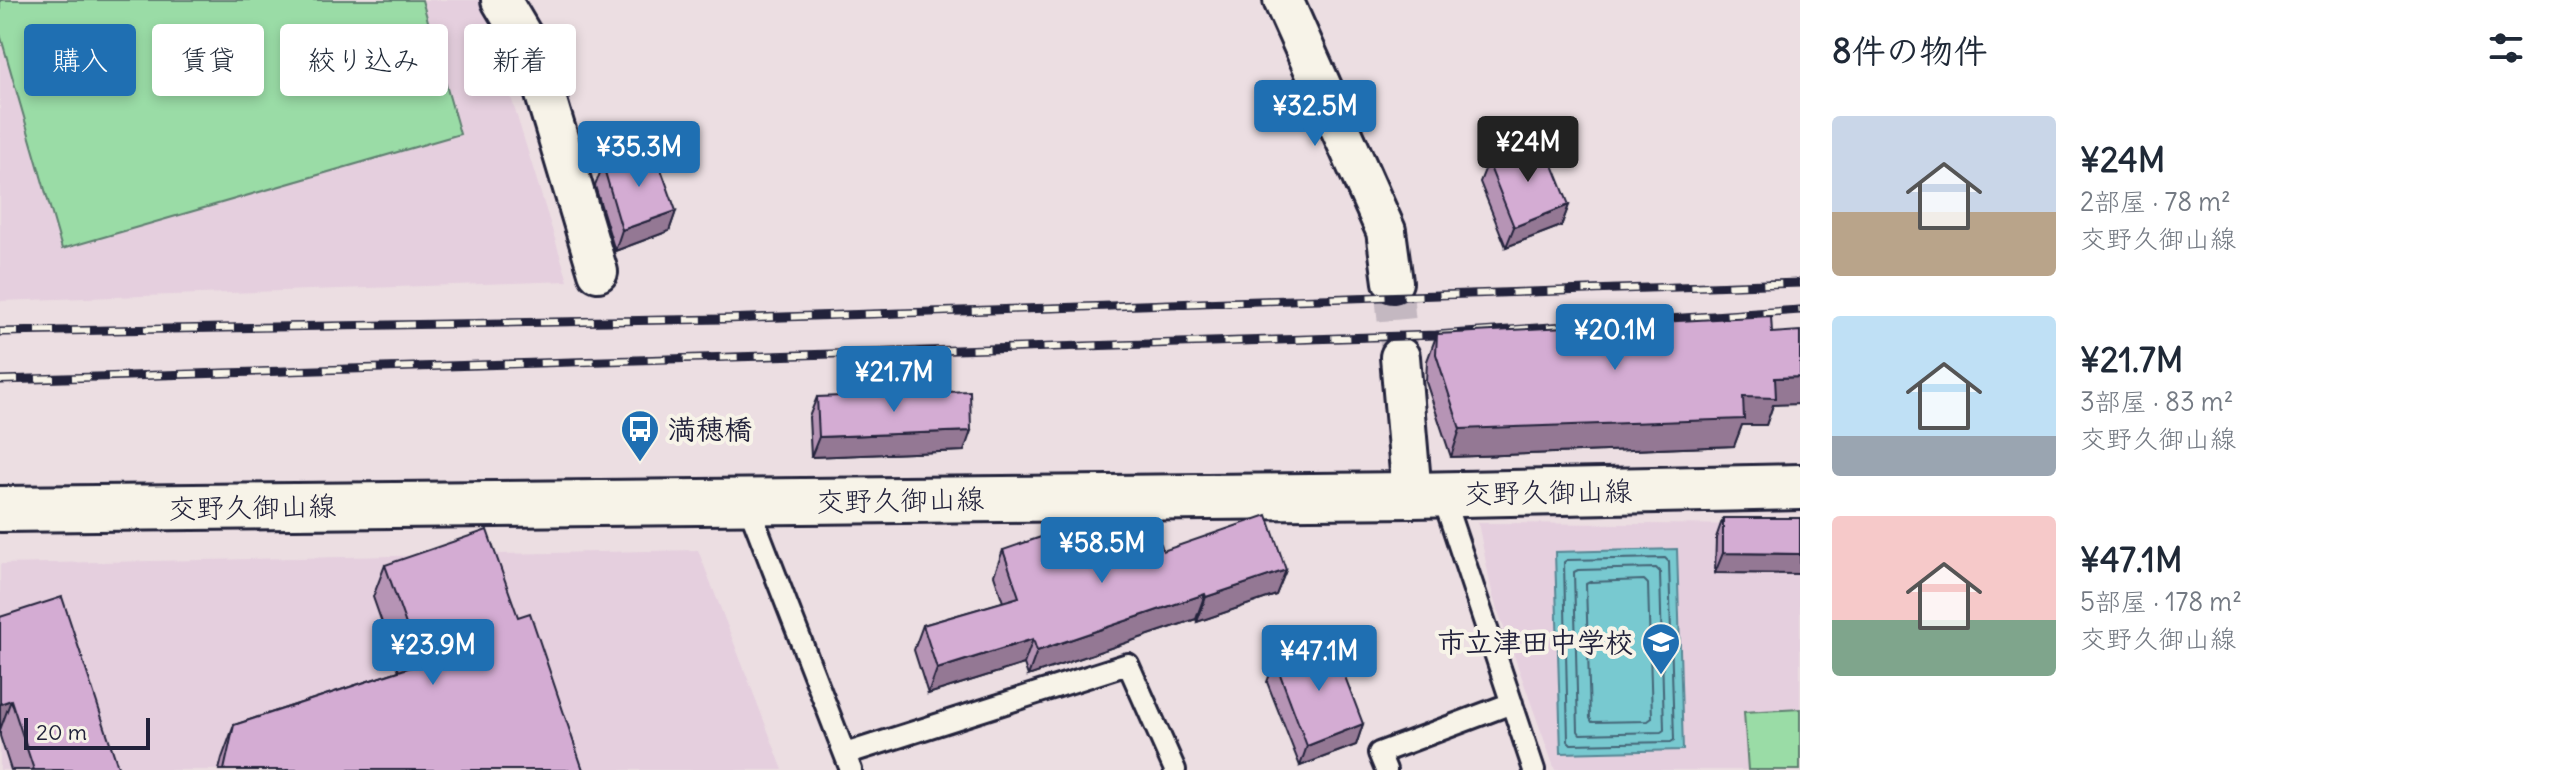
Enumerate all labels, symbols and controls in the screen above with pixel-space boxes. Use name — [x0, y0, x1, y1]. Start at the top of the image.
chip: 購入 — [24, 24, 136, 96]
chip: 賃貸 — [152, 24, 264, 96]
chip: 絞り込み — [280, 24, 448, 96]
chip: 新着 — [464, 24, 576, 96]
icon: filters — [2484, 26, 2528, 70]
text: 8件の物件 — [1832, 29, 1988, 72]
pin: ¥32.5M — [1250, 80, 1380, 148]
text: ¥32.5M — [1272, 89, 1358, 122]
pin: ¥24M — [1481, 116, 1575, 184]
pin: ¥35.3M — [574, 121, 704, 189]
text: ¥24M — [1495, 125, 1561, 158]
text: ¥35.3M — [596, 130, 682, 163]
text: ¥24M — [2080, 138, 2165, 181]
icon: home — [1896, 148, 1992, 244]
text: 2部屋 · 78 m² — [2080, 185, 2231, 218]
text: 交野久御山線 — [2080, 222, 2236, 255]
pin: ¥20.1M — [1550, 304, 1680, 372]
text: ¥20.1M — [1574, 313, 1656, 346]
text: ¥21.7M — [2080, 338, 2183, 381]
pin: ¥21.7M — [829, 346, 959, 414]
icon: home — [1896, 348, 1992, 444]
text: ¥21.7M — [854, 355, 934, 388]
text: 3部屋 · 83 m² — [2080, 385, 2233, 418]
bus stop icon: 満穂橋 — [619, 408, 661, 463]
place label: 満穂橋 — [668, 411, 752, 447]
text: 交野久御山線 — [2080, 422, 2236, 455]
street label: 交野久御山線 — [1464, 473, 1632, 511]
street label: 交野久御山線 — [816, 481, 984, 519]
street label: 交野久御山線 — [168, 488, 336, 526]
pin: ¥58.5M — [1037, 517, 1167, 585]
text: ¥58.5M — [1059, 526, 1145, 559]
text: ¥47.1M — [2080, 538, 2183, 581]
icon: home — [1896, 548, 1992, 644]
text: 5部屋 · 178 m² — [2080, 585, 2242, 618]
pin: ¥23.9M — [368, 619, 498, 687]
school or university icon: 市立津田中学校 — [1640, 621, 1682, 676]
text: 交野久御山線 — [2080, 622, 2236, 655]
place label: 市立津田中学校 — [1437, 624, 1633, 660]
pin: ¥47.1M — [1254, 625, 1384, 693]
text: ¥23.9M — [390, 628, 476, 661]
text: ¥47.1M — [1280, 634, 1358, 667]
scale bar — [24, 714, 150, 750]
text: 20 m — [36, 718, 87, 746]

